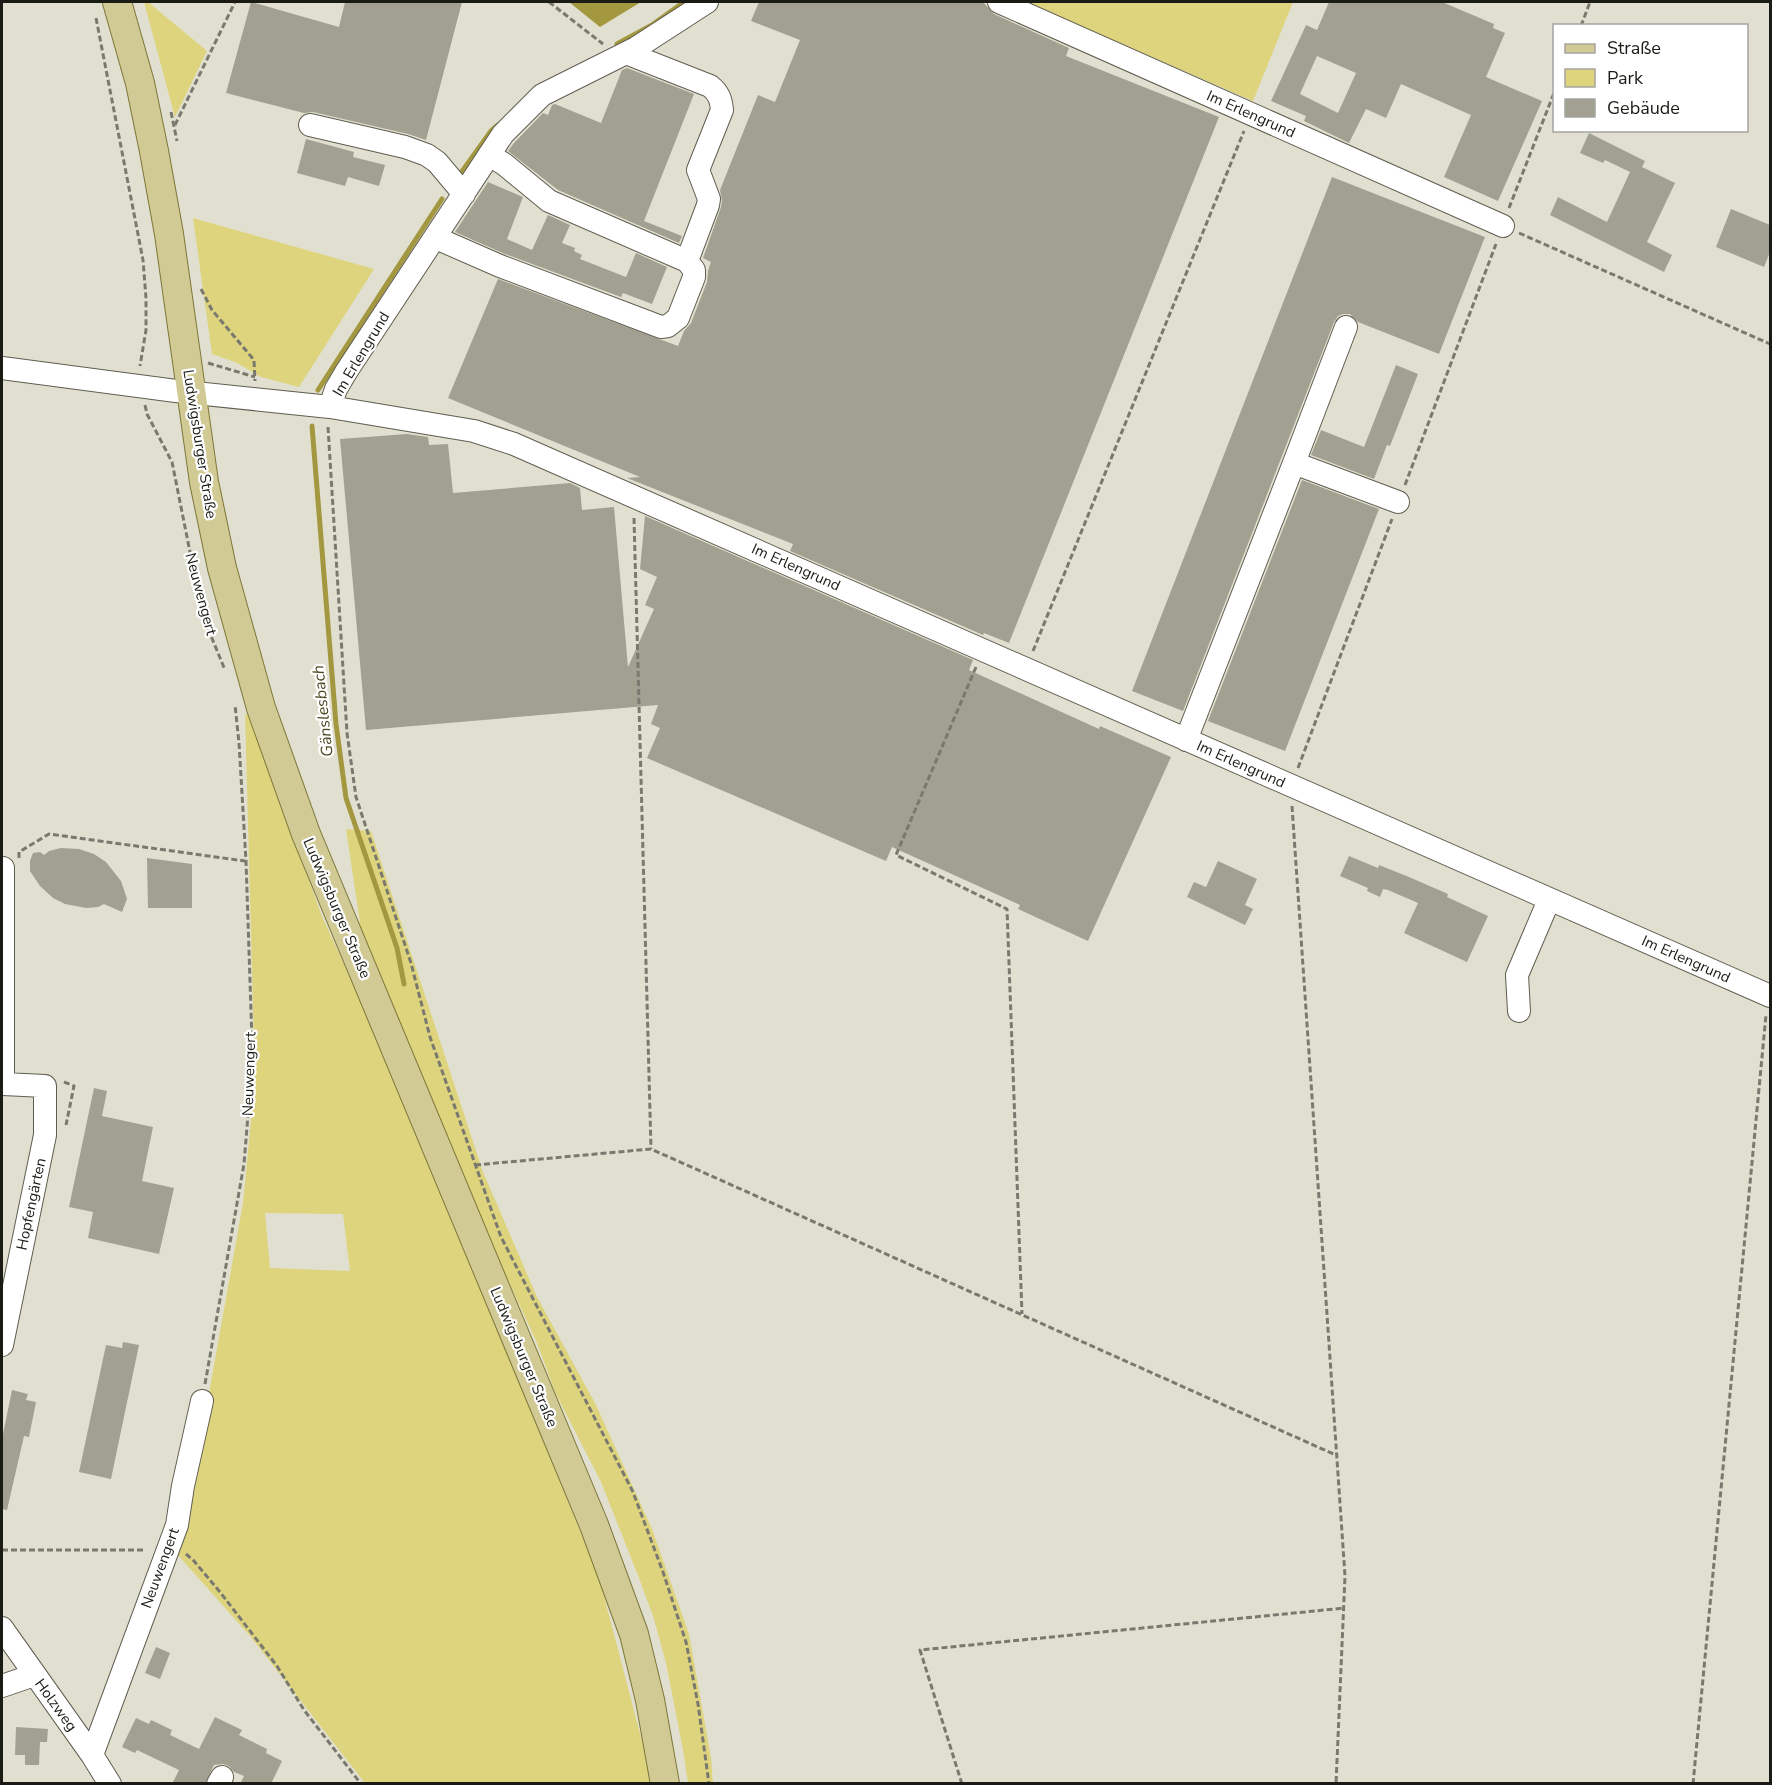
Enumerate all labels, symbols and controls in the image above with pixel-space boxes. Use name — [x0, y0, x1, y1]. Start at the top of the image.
legend — [1553, 24, 1748, 132]
text: Straße — [1607, 36, 1661, 60]
text: Park — [1607, 66, 1644, 90]
street label: Im Erlengrund — [1203, 85, 1299, 143]
text: Gebäude — [1607, 96, 1680, 120]
street label: Im Erlengrund — [328, 308, 394, 400]
street label: Ludwigsburger Straße — [178, 368, 222, 520]
street label: Im Erlengrund — [748, 538, 844, 596]
street label: Neuwengert — [180, 551, 222, 638]
water label: Gänslesbach — [307, 664, 339, 758]
street label: Im Erlengrund — [1193, 735, 1289, 793]
street label: Ludwigsburger Straße — [298, 835, 376, 981]
street label: Im Erlengrund — [1638, 930, 1734, 988]
street label: Neuwengert — [238, 1031, 260, 1116]
street label: Hopfengärten — [11, 1156, 51, 1252]
street label: Ludwigsburger Straße — [485, 1284, 563, 1430]
street label: Neuwengert — [136, 1524, 184, 1611]
street label: Holzweg — [30, 1675, 82, 1735]

